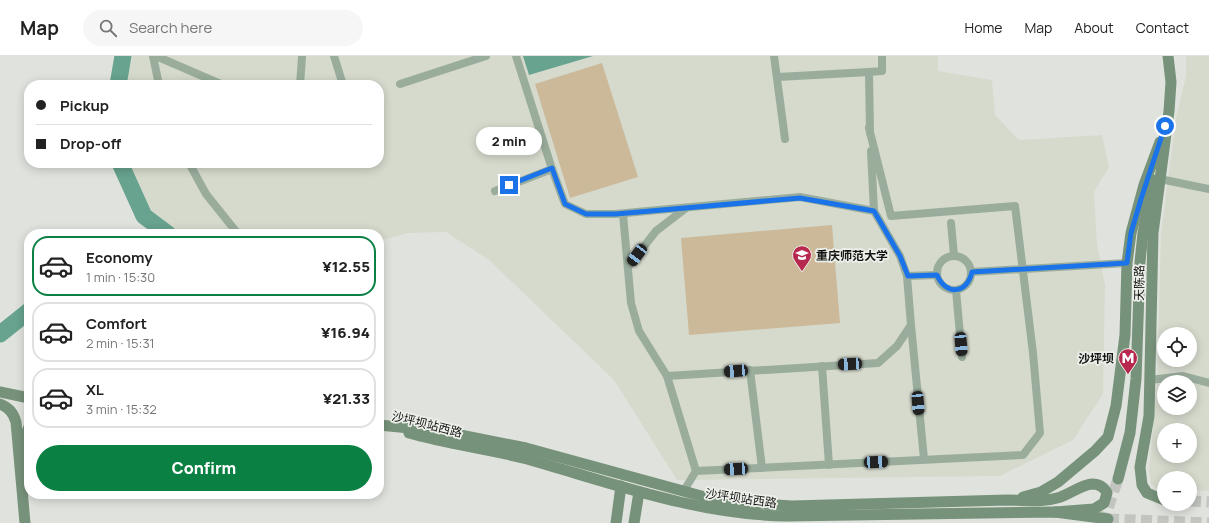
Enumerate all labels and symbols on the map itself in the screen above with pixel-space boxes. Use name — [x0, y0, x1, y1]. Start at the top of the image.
route start — [1156, 117, 1174, 135]
callout: 2 min — [476, 127, 542, 155]
route end — [500, 176, 518, 194]
car — [625, 242, 649, 268]
school or university icon: 重庆师范大学 — [791, 244, 813, 272]
place label: 重庆师范大学 — [816, 247, 888, 264]
street label: 天陈路 — [1130, 265, 1148, 301]
car — [954, 332, 968, 356]
metro station icon: 沙坪坝 — [1117, 347, 1139, 375]
place label: 沙坪坝 — [1078, 350, 1114, 367]
car — [838, 357, 862, 371]
car — [724, 364, 748, 378]
car — [911, 391, 925, 415]
street label: 沙坪坝站西路 — [390, 407, 464, 441]
car — [864, 455, 888, 469]
car — [724, 462, 748, 476]
street label: 沙坪坝站西路 — [704, 485, 778, 511]

